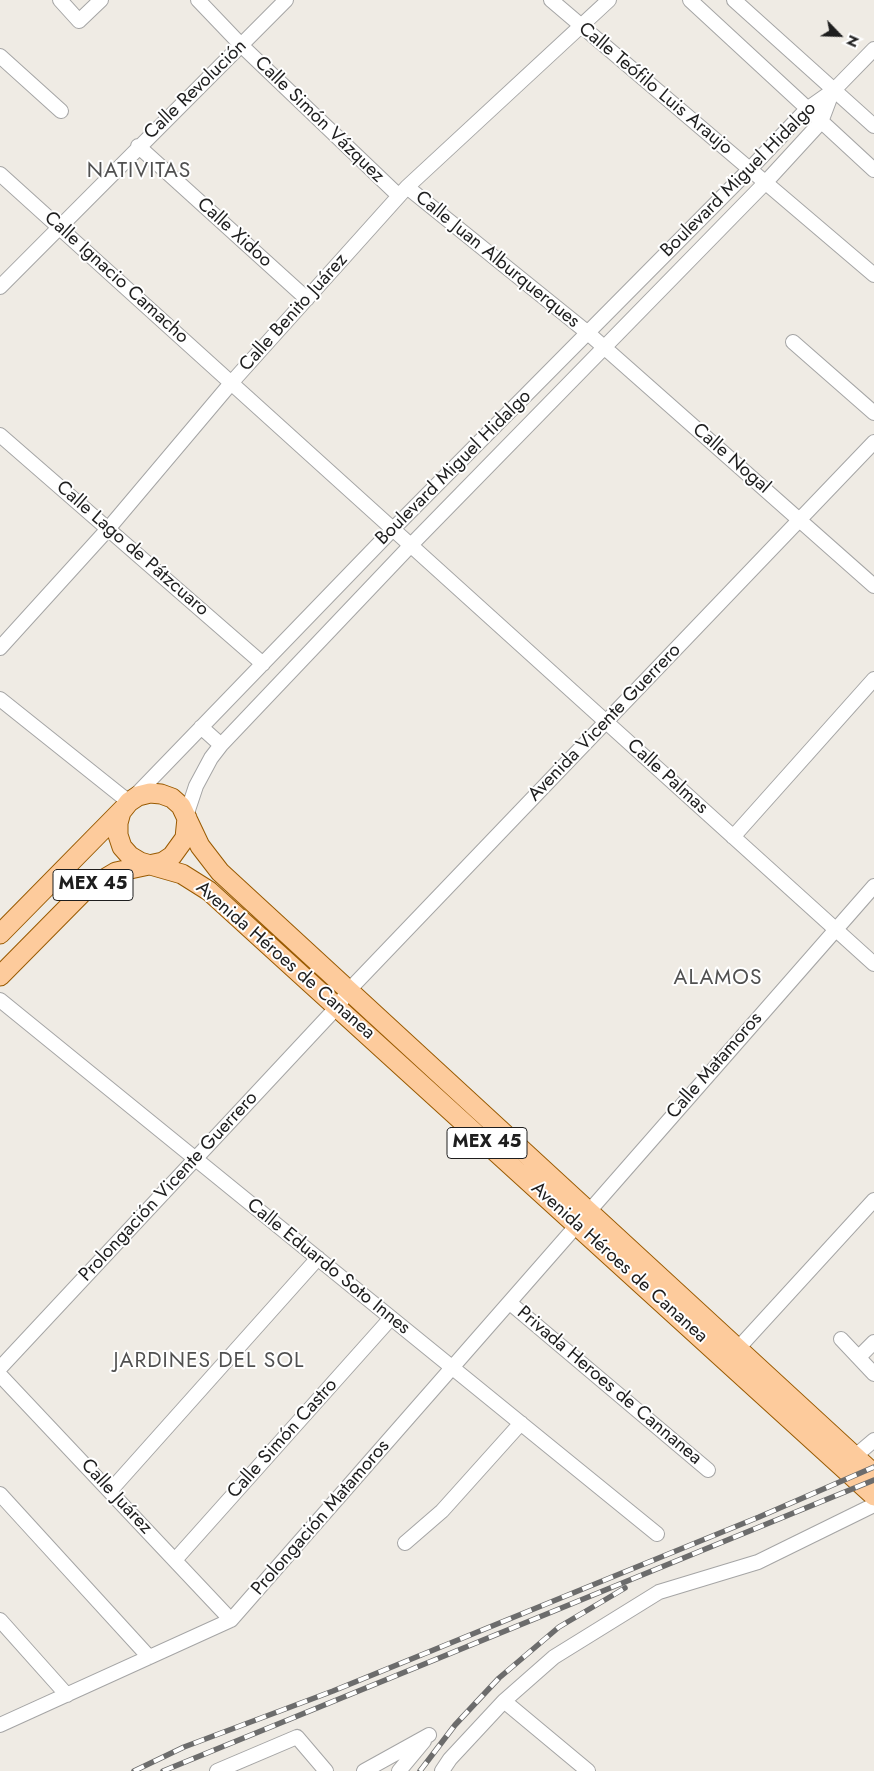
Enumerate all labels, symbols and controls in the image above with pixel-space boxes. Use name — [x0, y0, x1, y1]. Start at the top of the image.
north arrow — [814, 10, 864, 60]
street label: Calle Teófilo Luis Araujo — [573, 18, 737, 160]
text: N — [841, 32, 864, 50]
street label: Calle Revolución — [140, 35, 252, 145]
street label: Calle Simón Vázquez — [249, 52, 389, 188]
street label: Boulevard Miguel Hidalgo — [657, 98, 821, 262]
district label: NATIVITAS — [86, 159, 192, 185]
street label: Calle Juan Alburquerques — [410, 187, 584, 333]
street label: Calle Xidoo — [192, 193, 276, 273]
street label: Calle Ignacio Camacho — [39, 207, 193, 349]
street label: Calle Benito Juárez — [235, 249, 353, 377]
street label: Boulevard Miguel Hidalgo — [372, 386, 536, 550]
street label: Calle Nogal — [687, 419, 775, 499]
street label: Calle Lago de Pátzcuaro — [51, 477, 213, 621]
street label: Avenida Vicente Guerrero — [524, 640, 686, 806]
street label: Calle Palmas — [622, 735, 712, 819]
road number: MEX 45 — [53, 870, 133, 900]
street label: Avenida Héroes de Cananea — [191, 877, 379, 1045]
district label: ALAMOS — [673, 966, 763, 992]
street label: Calle Matamoros — [662, 1008, 768, 1124]
street label: Prolongación Vicente Guerrero — [75, 1087, 263, 1287]
road number: MEX 45 — [447, 1128, 527, 1158]
street label: Avenida Héroes de Cananea — [526, 1178, 712, 1348]
street label: Calle Eduardo Soto Innes — [242, 1194, 414, 1340]
street label: Privada Heroes de Cannanea — [512, 1302, 706, 1470]
district label: JARDINES DEL SOL — [112, 1349, 306, 1375]
street label: Calle Simón Castro — [223, 1374, 343, 1504]
street label: Prolongación Matamoros — [247, 1435, 395, 1601]
street label: Calle Juárez — [75, 1455, 157, 1539]

